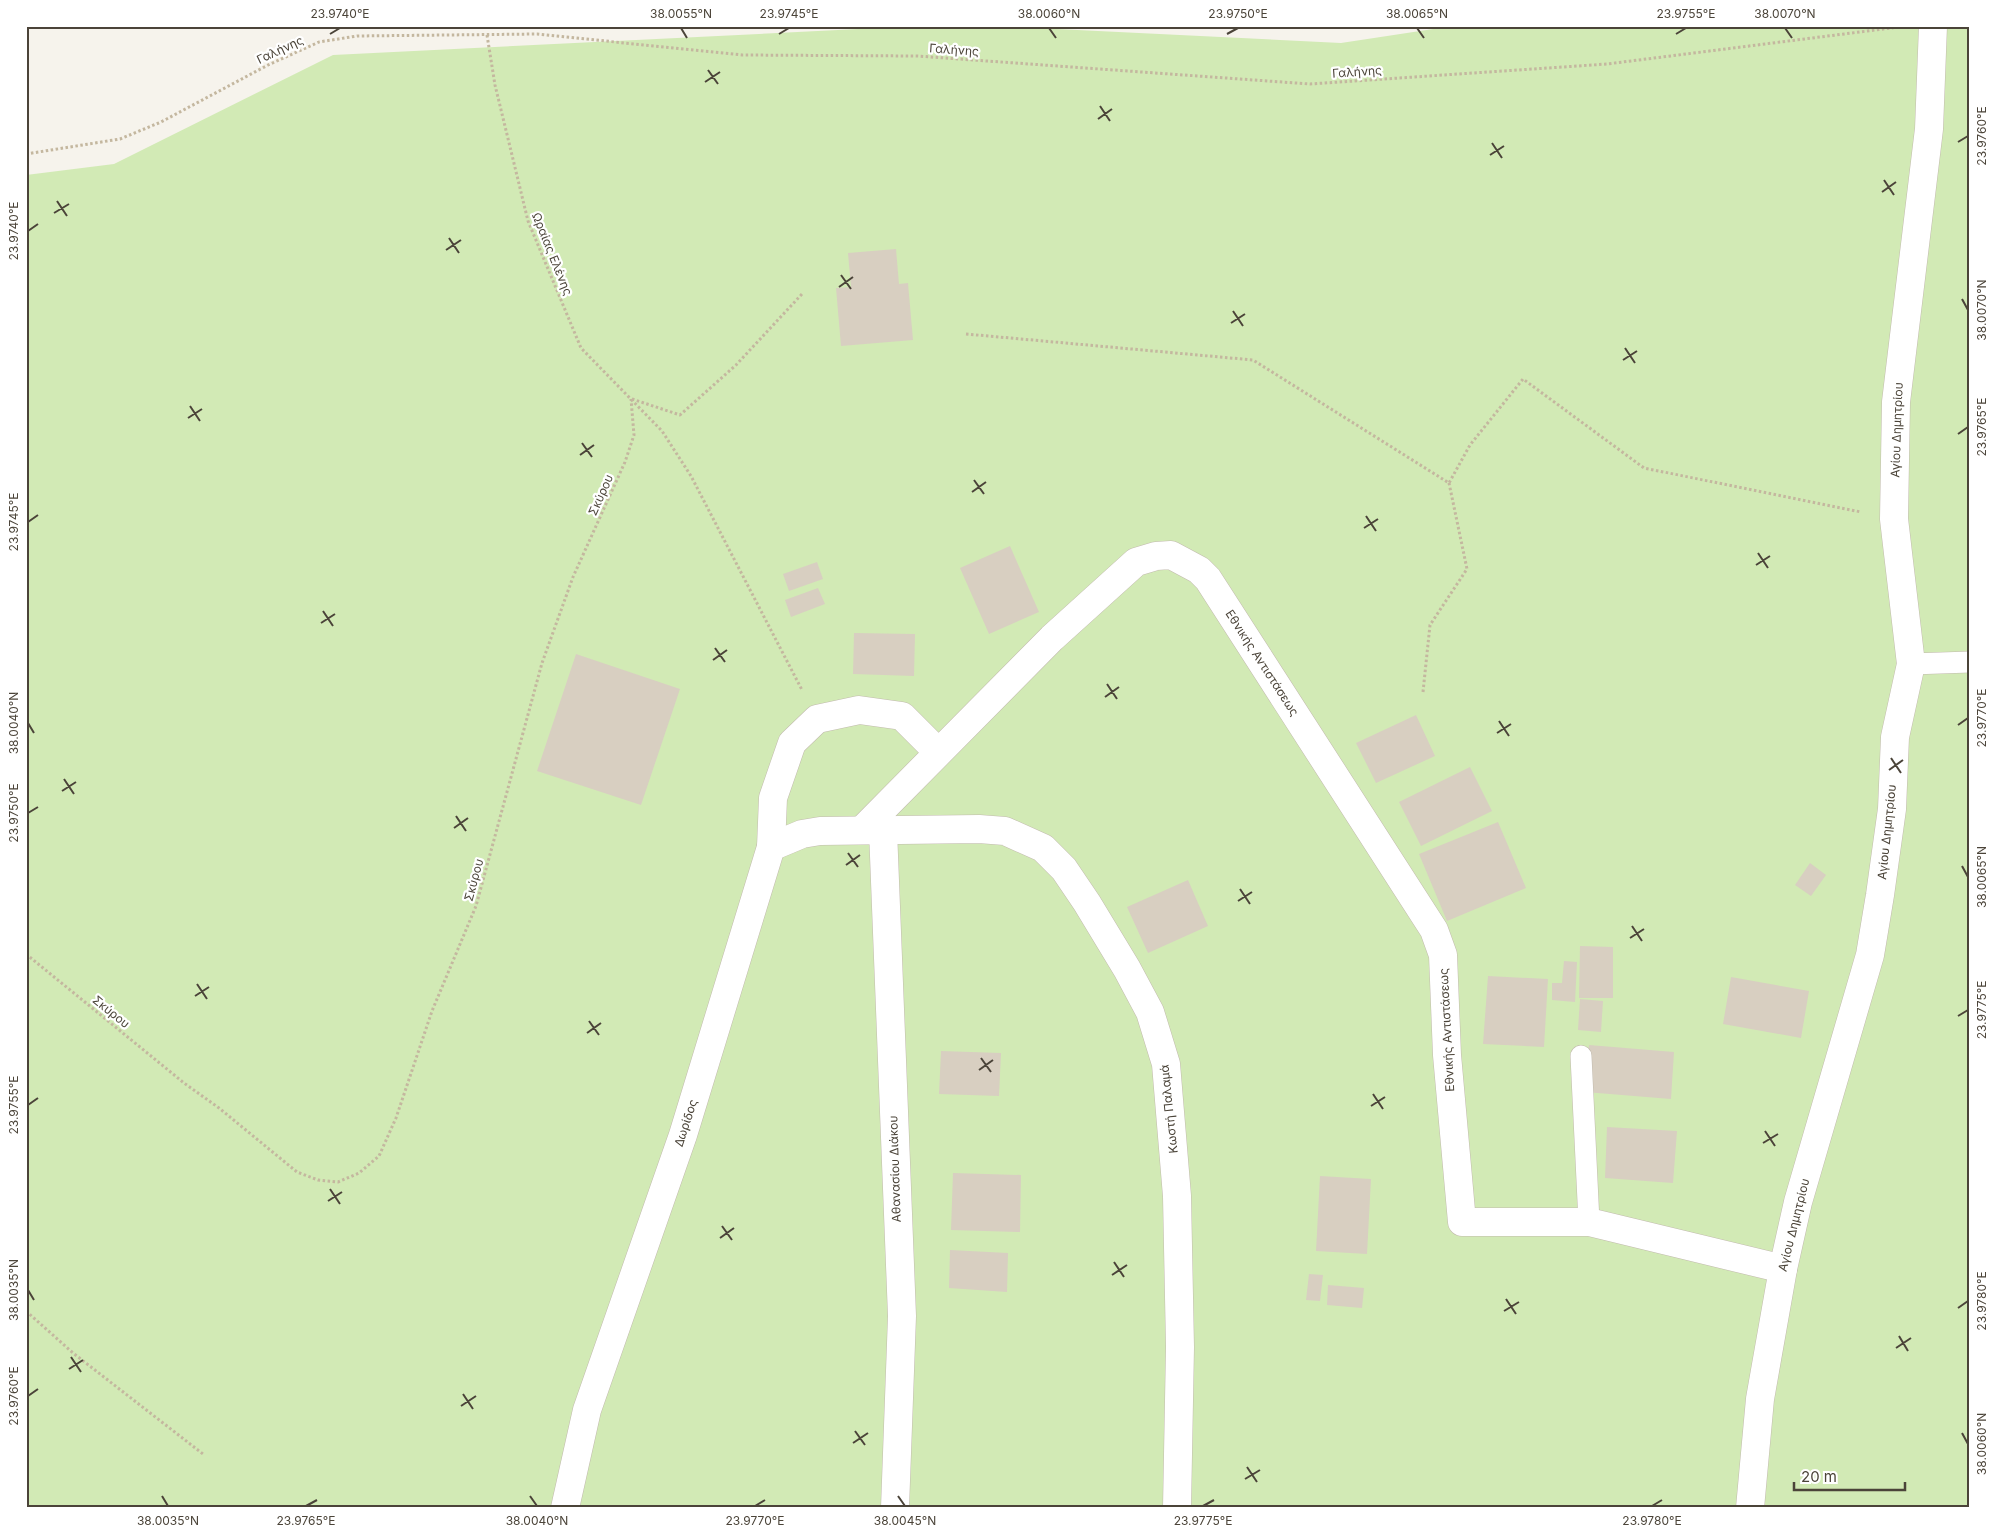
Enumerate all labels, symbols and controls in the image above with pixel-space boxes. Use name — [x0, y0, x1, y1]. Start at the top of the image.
text: 23.9740°E — [310, 6, 370, 21]
text: 38.0055°N — [650, 6, 712, 21]
text: 23.9745°E — [760, 6, 818, 21]
text: 38.0060°N — [1018, 6, 1080, 21]
text: 23.9750°E — [1208, 6, 1268, 21]
text: 38.0065°N — [1386, 6, 1448, 21]
text: 23.9755°E — [1657, 6, 1716, 21]
text: 38.0070°N — [1754, 6, 1816, 21]
street label: Γαλήνης — [254, 32, 306, 67]
street label: Γαλήνης — [929, 40, 980, 59]
street label: Γαλήνης — [1332, 62, 1382, 81]
text: 23.9760°E — [1974, 106, 1989, 166]
text: 23.9740°E — [6, 201, 21, 261]
street label: Ωραίας Ελένης — [529, 210, 576, 298]
text: 38.0070°N — [1974, 279, 1989, 341]
street label: Αγίου Δημητρίου — [1887, 382, 1906, 478]
text: 23.9765°E — [1974, 397, 1989, 457]
street label: Σκύρου — [585, 472, 616, 518]
text: 23.9745°E — [6, 493, 21, 551]
street label: Εθνικής Αντιστάσεως — [1222, 607, 1302, 719]
text: 23.9770°E — [1974, 689, 1989, 747]
text: 38.0040°N — [6, 692, 21, 754]
text: 23.9750°E — [6, 783, 21, 843]
street label: Αγίου Δημητρίου — [1874, 784, 1899, 880]
text: 38.0065°N — [1974, 846, 1989, 908]
street label: Σκύρου — [461, 857, 486, 903]
street label: Εθνικής Αντιστάσεως — [1436, 968, 1457, 1092]
text: 23.9775°E — [1974, 981, 1989, 1039]
street label: Σκύρου — [90, 992, 133, 1031]
street label: Κωστή Παλαμά — [1156, 1064, 1181, 1154]
text: 23.9755°E — [6, 1076, 21, 1135]
street label: Δωρίδος — [671, 1097, 700, 1148]
street label: Αθανασίου Διάκου — [885, 1115, 904, 1223]
street label: Αγίου Δημητρίου — [1775, 1177, 1812, 1273]
text: 38.0035°N — [6, 1259, 21, 1321]
text: 23.9780°E — [1974, 1271, 1989, 1331]
text: 23.9760°E — [6, 1366, 21, 1426]
text: 38.0060°N — [1974, 1413, 1989, 1475]
scale bar — [1794, 1459, 1905, 1491]
text: 20 m — [1801, 1467, 1837, 1486]
text: 38.0035°N — [137, 1513, 199, 1528]
text: 23.9765°E — [276, 1513, 336, 1528]
text: 38.0040°N — [506, 1513, 568, 1528]
text: 23.9770°E — [726, 1513, 784, 1528]
text: 38.0045°N — [874, 1513, 936, 1528]
text: 23.9775°E — [1174, 1513, 1232, 1528]
text: 23.9780°E — [1622, 1513, 1682, 1528]

